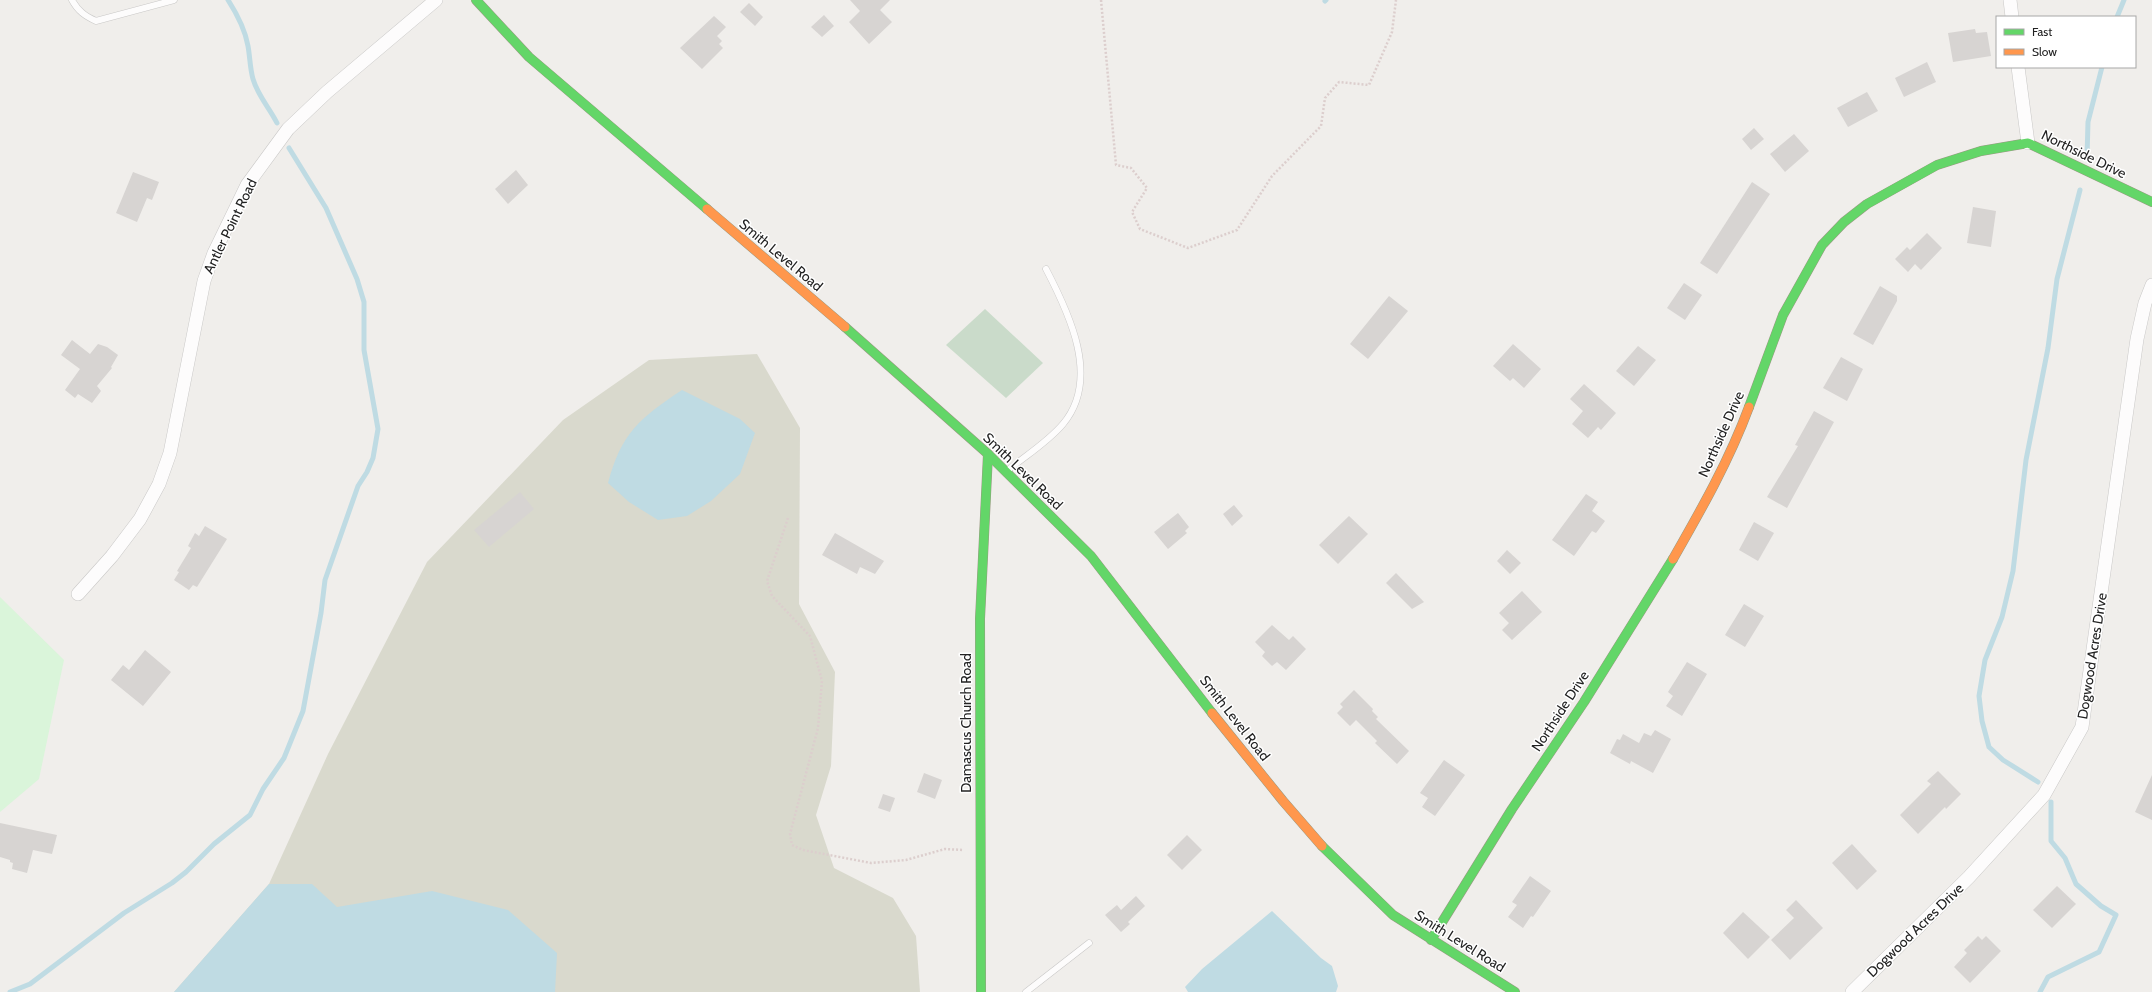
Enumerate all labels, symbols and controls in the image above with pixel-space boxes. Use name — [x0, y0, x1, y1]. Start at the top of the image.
legend — [1996, 16, 2136, 68]
text: Fast — [2032, 24, 2052, 39]
text: Slow — [2032, 44, 2057, 59]
street label: Northside Drive — [2039, 126, 2129, 182]
street label: Antler Point Road — [199, 176, 261, 276]
street label: Smith Level Road — [736, 215, 826, 295]
street label: Northside Drive — [1694, 388, 1748, 480]
street label: Smith Level Road — [980, 429, 1066, 513]
street label: Dogwood Acres Drive — [2073, 592, 2111, 720]
street label: Damascus Church Road — [957, 653, 975, 793]
street label: Northside Drive — [1527, 667, 1593, 755]
street label: Smith Level Road — [1196, 672, 1274, 764]
street label: Dogwood Acres Drive — [1863, 879, 1967, 981]
street label: Smith Level Road — [1411, 906, 1509, 976]

